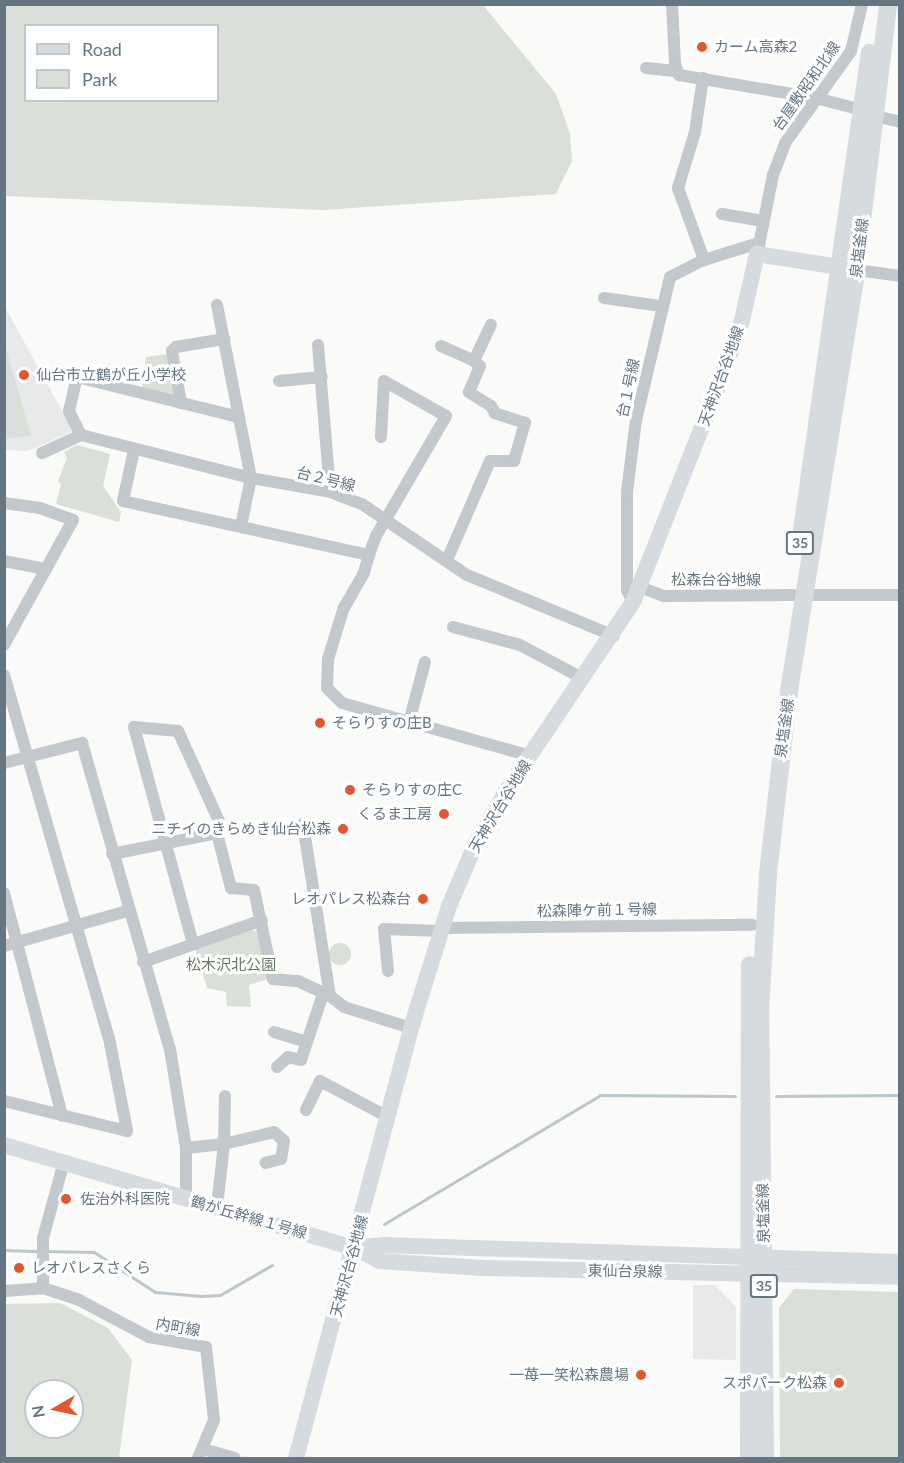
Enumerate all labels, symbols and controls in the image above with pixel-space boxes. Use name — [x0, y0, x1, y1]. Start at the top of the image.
legend — [24, 24, 219, 102]
text: Road — [82, 38, 122, 60]
place label: カーム高森2 — [714, 38, 798, 56]
street label: 台屋敷昭和北線 — [769, 38, 843, 134]
marker: カーム高森2 — [695, 40, 709, 54]
text: Park — [82, 68, 117, 90]
street label: 泉塩釜線 — [846, 217, 872, 279]
street label: 天神沢台谷地線 — [695, 324, 747, 428]
street label: 台１号線 — [613, 357, 643, 419]
place label: 仙台市立鶴が丘小学校 — [36, 366, 186, 384]
marker: 仙台市立鶴が丘小学校 — [17, 368, 31, 382]
street label: 台２号線 — [295, 463, 357, 495]
road number: 35 — [785, 532, 815, 554]
street label: 松森台谷地線 — [671, 571, 761, 589]
street label: 泉塩釜線 — [771, 697, 797, 759]
place label: そらりすの庄B — [332, 714, 432, 732]
marker: そらりすの庄B — [313, 716, 327, 730]
street label: 天神沢台谷地線 — [465, 756, 535, 856]
place label: そらりすの庄C — [362, 781, 462, 799]
marker: そらりすの庄C — [343, 783, 357, 797]
place label: くるま工房 — [357, 805, 432, 823]
marker: くるま工房 — [437, 807, 451, 821]
place label: ニチイのきらめき仙台松森 — [151, 820, 331, 838]
marker: ニチイのきらめき仙台松森 — [336, 822, 350, 836]
place label: レオパレス松森台 — [291, 890, 411, 908]
marker: レオパレス松森台 — [416, 892, 430, 906]
street label: 松森陣ケ前１号線 — [537, 900, 657, 920]
park label: 松木沢北公園 — [186, 956, 276, 974]
street label: 泉塩釜線 — [753, 1183, 773, 1243]
marker: 佐治外科医院 — [57, 1190, 75, 1208]
place label: 佐治外科医院 — [80, 1190, 170, 1208]
street label: 鶴が丘幹線１号線 — [189, 1192, 309, 1242]
street label: 天神沢台谷地線 — [327, 1213, 371, 1319]
place label: レオパレスさくら — [31, 1259, 151, 1277]
marker: レオパレスさくら — [12, 1261, 26, 1275]
street label: 東仙台泉線 — [587, 1261, 663, 1281]
road number: 35 — [749, 1275, 779, 1297]
street label: 内町線 — [154, 1314, 202, 1340]
place label: 一苺一笑松森農場 — [509, 1366, 629, 1384]
marker: 一苺一笑松森農場 — [634, 1368, 648, 1382]
place label: スポパーク松森 — [722, 1374, 827, 1392]
marker: スポパーク松森 — [832, 1376, 846, 1390]
north arrow — [24, 1379, 84, 1439]
text: N — [27, 1404, 48, 1419]

